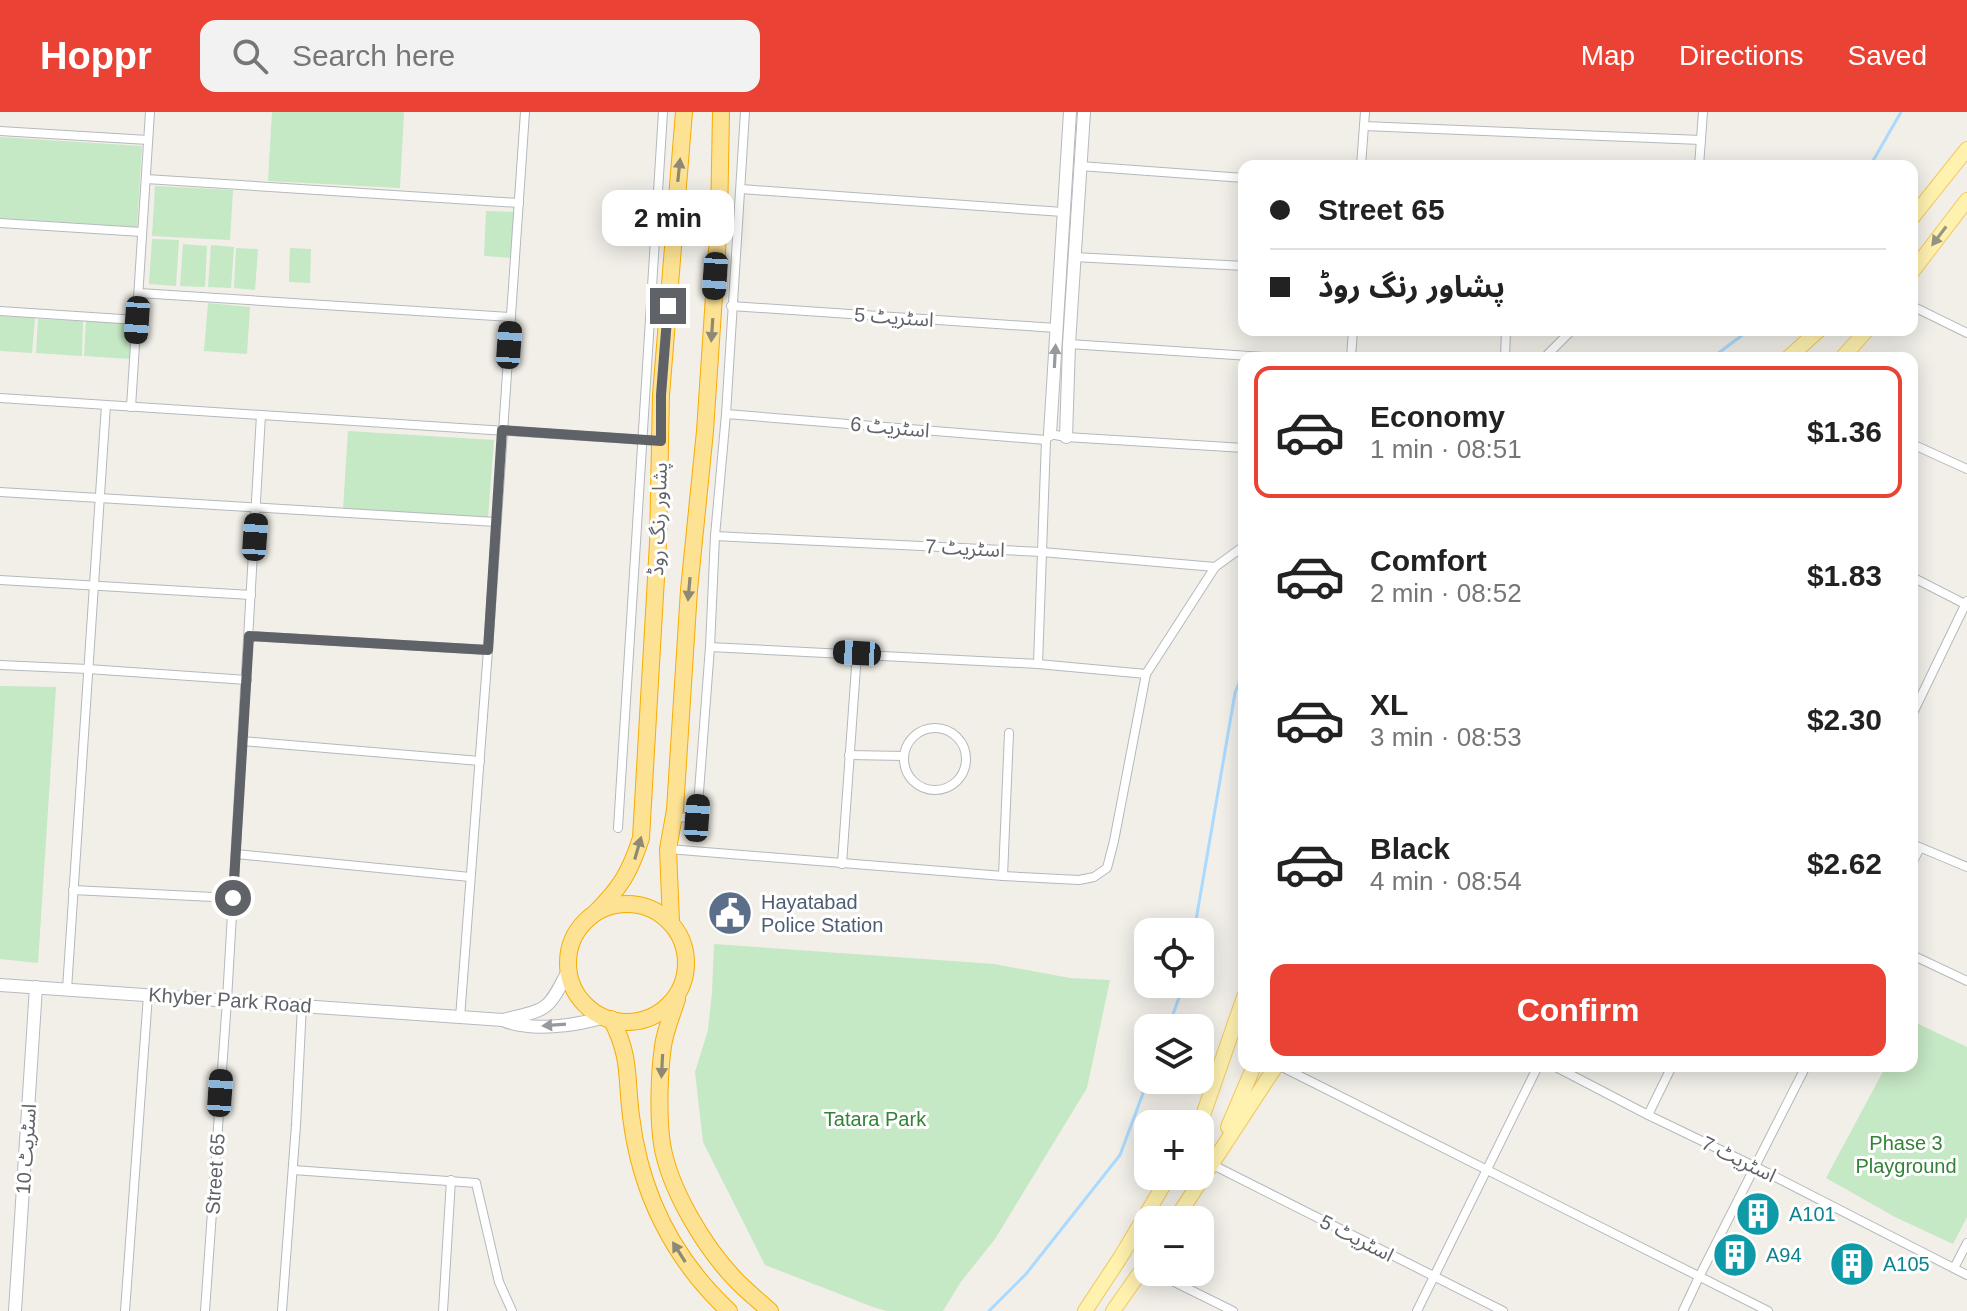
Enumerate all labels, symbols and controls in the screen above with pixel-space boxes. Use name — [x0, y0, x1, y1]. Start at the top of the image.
search box — [200, 20, 760, 92]
icon: search — [228, 34, 272, 78]
text: Hoppr — [40, 35, 152, 77]
text: Search here — [292, 39, 455, 72]
text: Map — [1581, 40, 1635, 71]
text: Directions — [1679, 40, 1804, 71]
text: Saved — [1848, 40, 1927, 71]
one-way arrow — [672, 157, 685, 182]
callout: 2 min — [602, 190, 734, 246]
text: Street 65 — [1318, 193, 1445, 226]
text: 2 min — [634, 203, 702, 233]
one-way arrow — [1932, 225, 1948, 246]
car — [701, 251, 729, 301]
text: پشاور رنگ روڈ — [1318, 270, 1505, 303]
route end — [650, 288, 686, 324]
car — [123, 295, 151, 345]
street label: اسٹریٹ 5 — [853, 303, 935, 332]
one-way arrow — [705, 318, 718, 343]
car — [495, 320, 523, 370]
one-way arrow — [1049, 343, 1062, 368]
icon: car — [1274, 396, 1346, 468]
text: Economy — [1370, 400, 1505, 433]
street label: اسٹریٹ 6 — [849, 413, 931, 442]
text: $1.36 — [1807, 415, 1882, 448]
text: 1 min · 08:51 — [1370, 434, 1522, 464]
street label: پشاور رنگ روڈ — [645, 462, 673, 576]
car — [241, 512, 269, 562]
street label: اسٹریٹ 7 — [925, 535, 1005, 562]
icon: car — [1274, 540, 1346, 612]
text: Comfort — [1370, 544, 1487, 577]
text: $1.83 — [1807, 559, 1882, 592]
one-way arrow — [683, 577, 696, 602]
text: 2 min · 08:52 — [1370, 578, 1522, 608]
car — [832, 640, 882, 666]
icon: car — [1274, 684, 1346, 756]
text: XL — [1370, 688, 1408, 721]
text: $2.30 — [1807, 703, 1882, 736]
text: 3 min · 08:53 — [1370, 722, 1522, 752]
car — [683, 793, 711, 843]
icon: car — [1274, 828, 1346, 900]
text: Black — [1370, 832, 1450, 865]
one-way arrow — [632, 835, 644, 860]
text: $2.62 — [1807, 847, 1882, 880]
text: 4 min · 08:54 — [1370, 866, 1522, 896]
route start — [215, 880, 251, 916]
public building icon: Hayatabad Police Station — [706, 889, 754, 937]
place label: Hayatabad Police Station — [761, 891, 883, 936]
map controls — [1134, 918, 1214, 1286]
button: locate — [1134, 918, 1214, 998]
button: Confirm — [1270, 964, 1886, 1056]
street label: Khyber Park Road — [148, 983, 312, 1017]
button: layers — [1134, 1014, 1214, 1094]
one-way arrow — [541, 1019, 566, 1032]
one-way arrow — [655, 1054, 668, 1079]
car — [206, 1068, 234, 1118]
street label: اسٹریٹ 10 — [12, 1103, 41, 1195]
park label: Tatara Park — [824, 1108, 927, 1130]
button: + — [1134, 1110, 1214, 1190]
street label: اسٹریٹ 7 — [1698, 1132, 1780, 1187]
park label: Phase 3 Playground — [1855, 1132, 1957, 1177]
street label: Street 65 — [201, 1133, 229, 1215]
building icon: A101 — [1734, 1190, 1782, 1238]
place label: A101 — [1789, 1203, 1836, 1225]
button: − — [1134, 1206, 1214, 1286]
street label: اسٹریٹ 5 — [1316, 1210, 1398, 1267]
building icon: A94 — [1711, 1231, 1759, 1279]
building icon: A105 — [1828, 1240, 1876, 1288]
one-way arrow — [672, 1241, 686, 1263]
place label: A94 — [1766, 1244, 1802, 1266]
place label: A105 — [1883, 1253, 1930, 1275]

